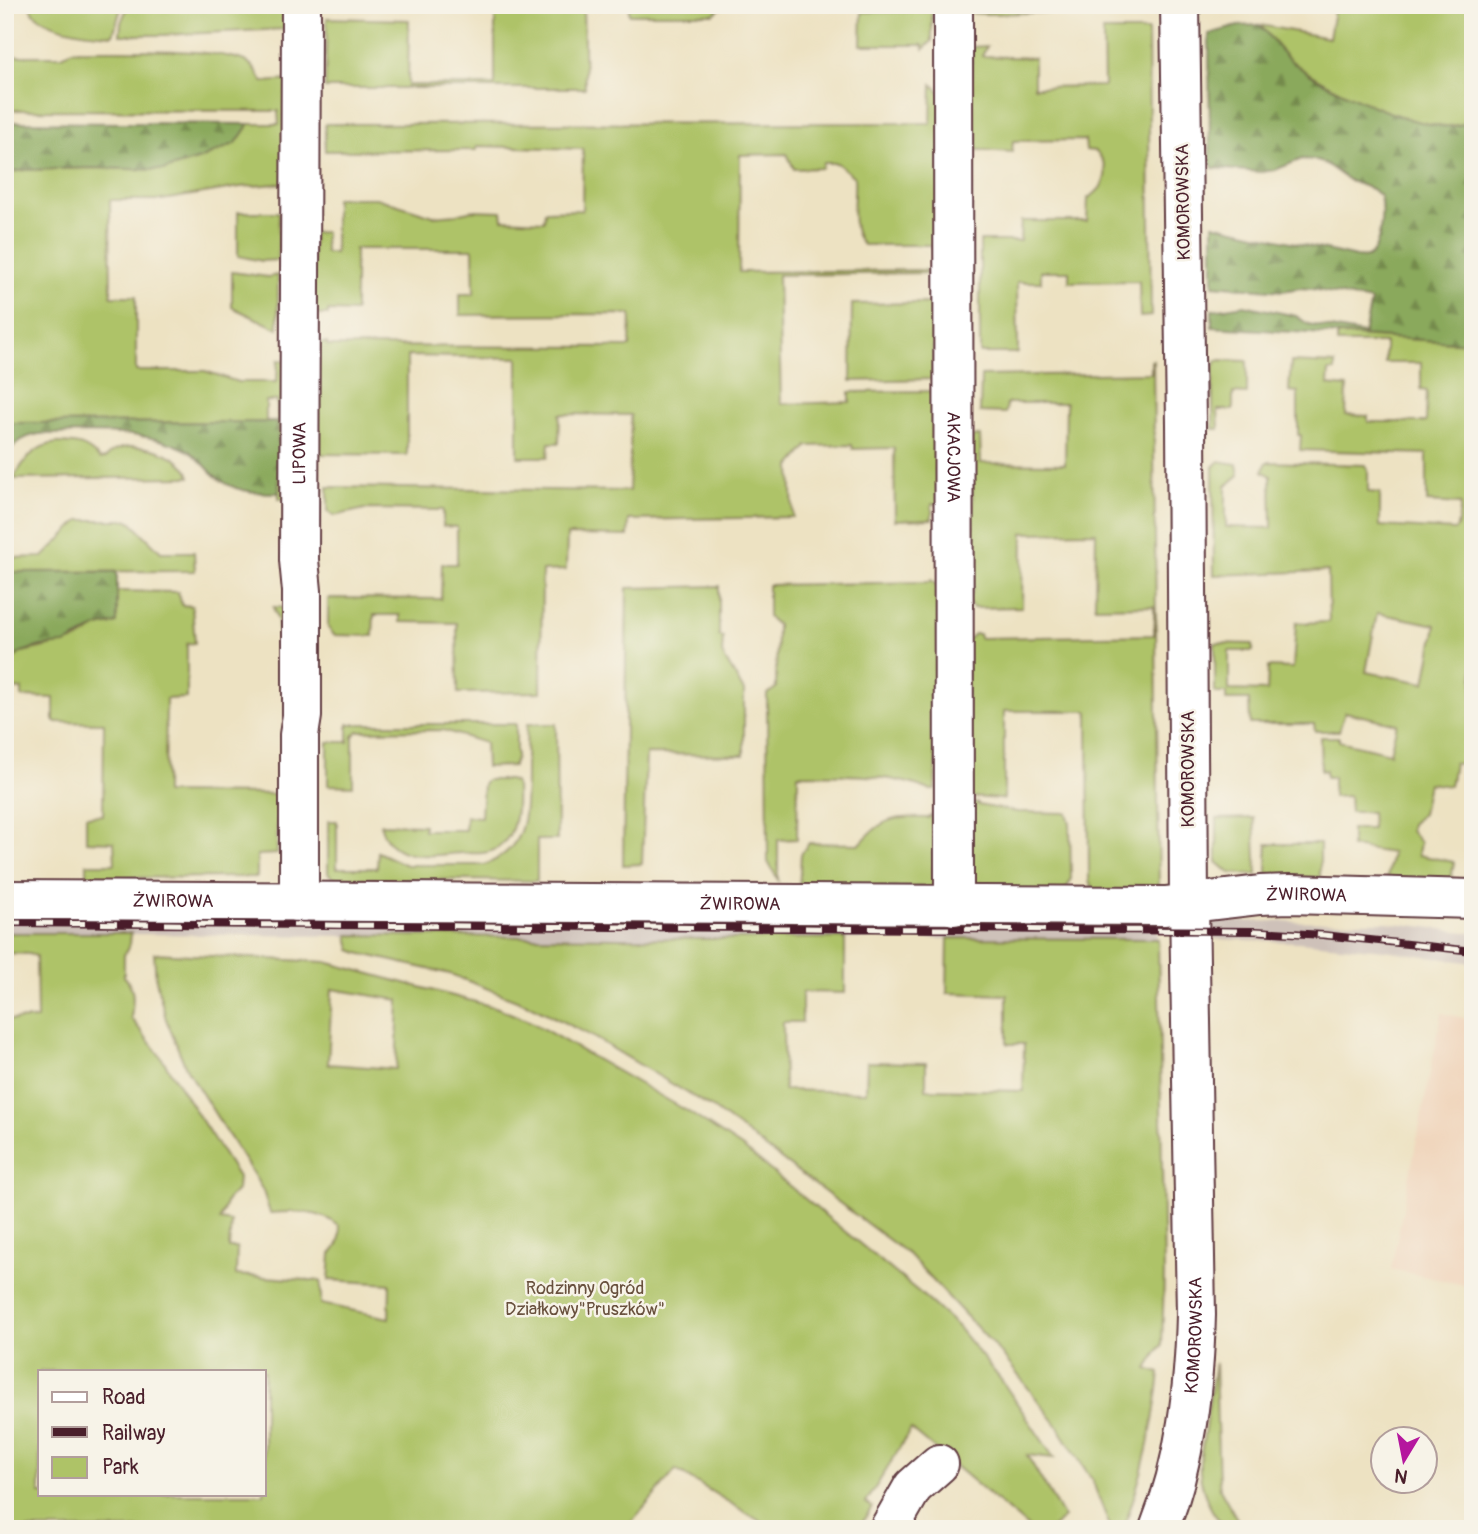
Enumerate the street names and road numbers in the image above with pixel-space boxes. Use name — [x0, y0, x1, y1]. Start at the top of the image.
street label: KOMOROWSKA — [1171, 143, 1196, 261]
street label: AKACJOWA — [941, 411, 965, 503]
street label: LIPOWA — [288, 422, 311, 485]
street label: KOMOROWSKA — [1177, 710, 1200, 827]
street label: ŻWIROWA — [1265, 883, 1347, 908]
street label: ŻWIROWA — [132, 890, 214, 913]
street label: ŻWIROWA — [699, 893, 781, 916]
street label: KOMOROWSKA — [1180, 1276, 1208, 1395]

